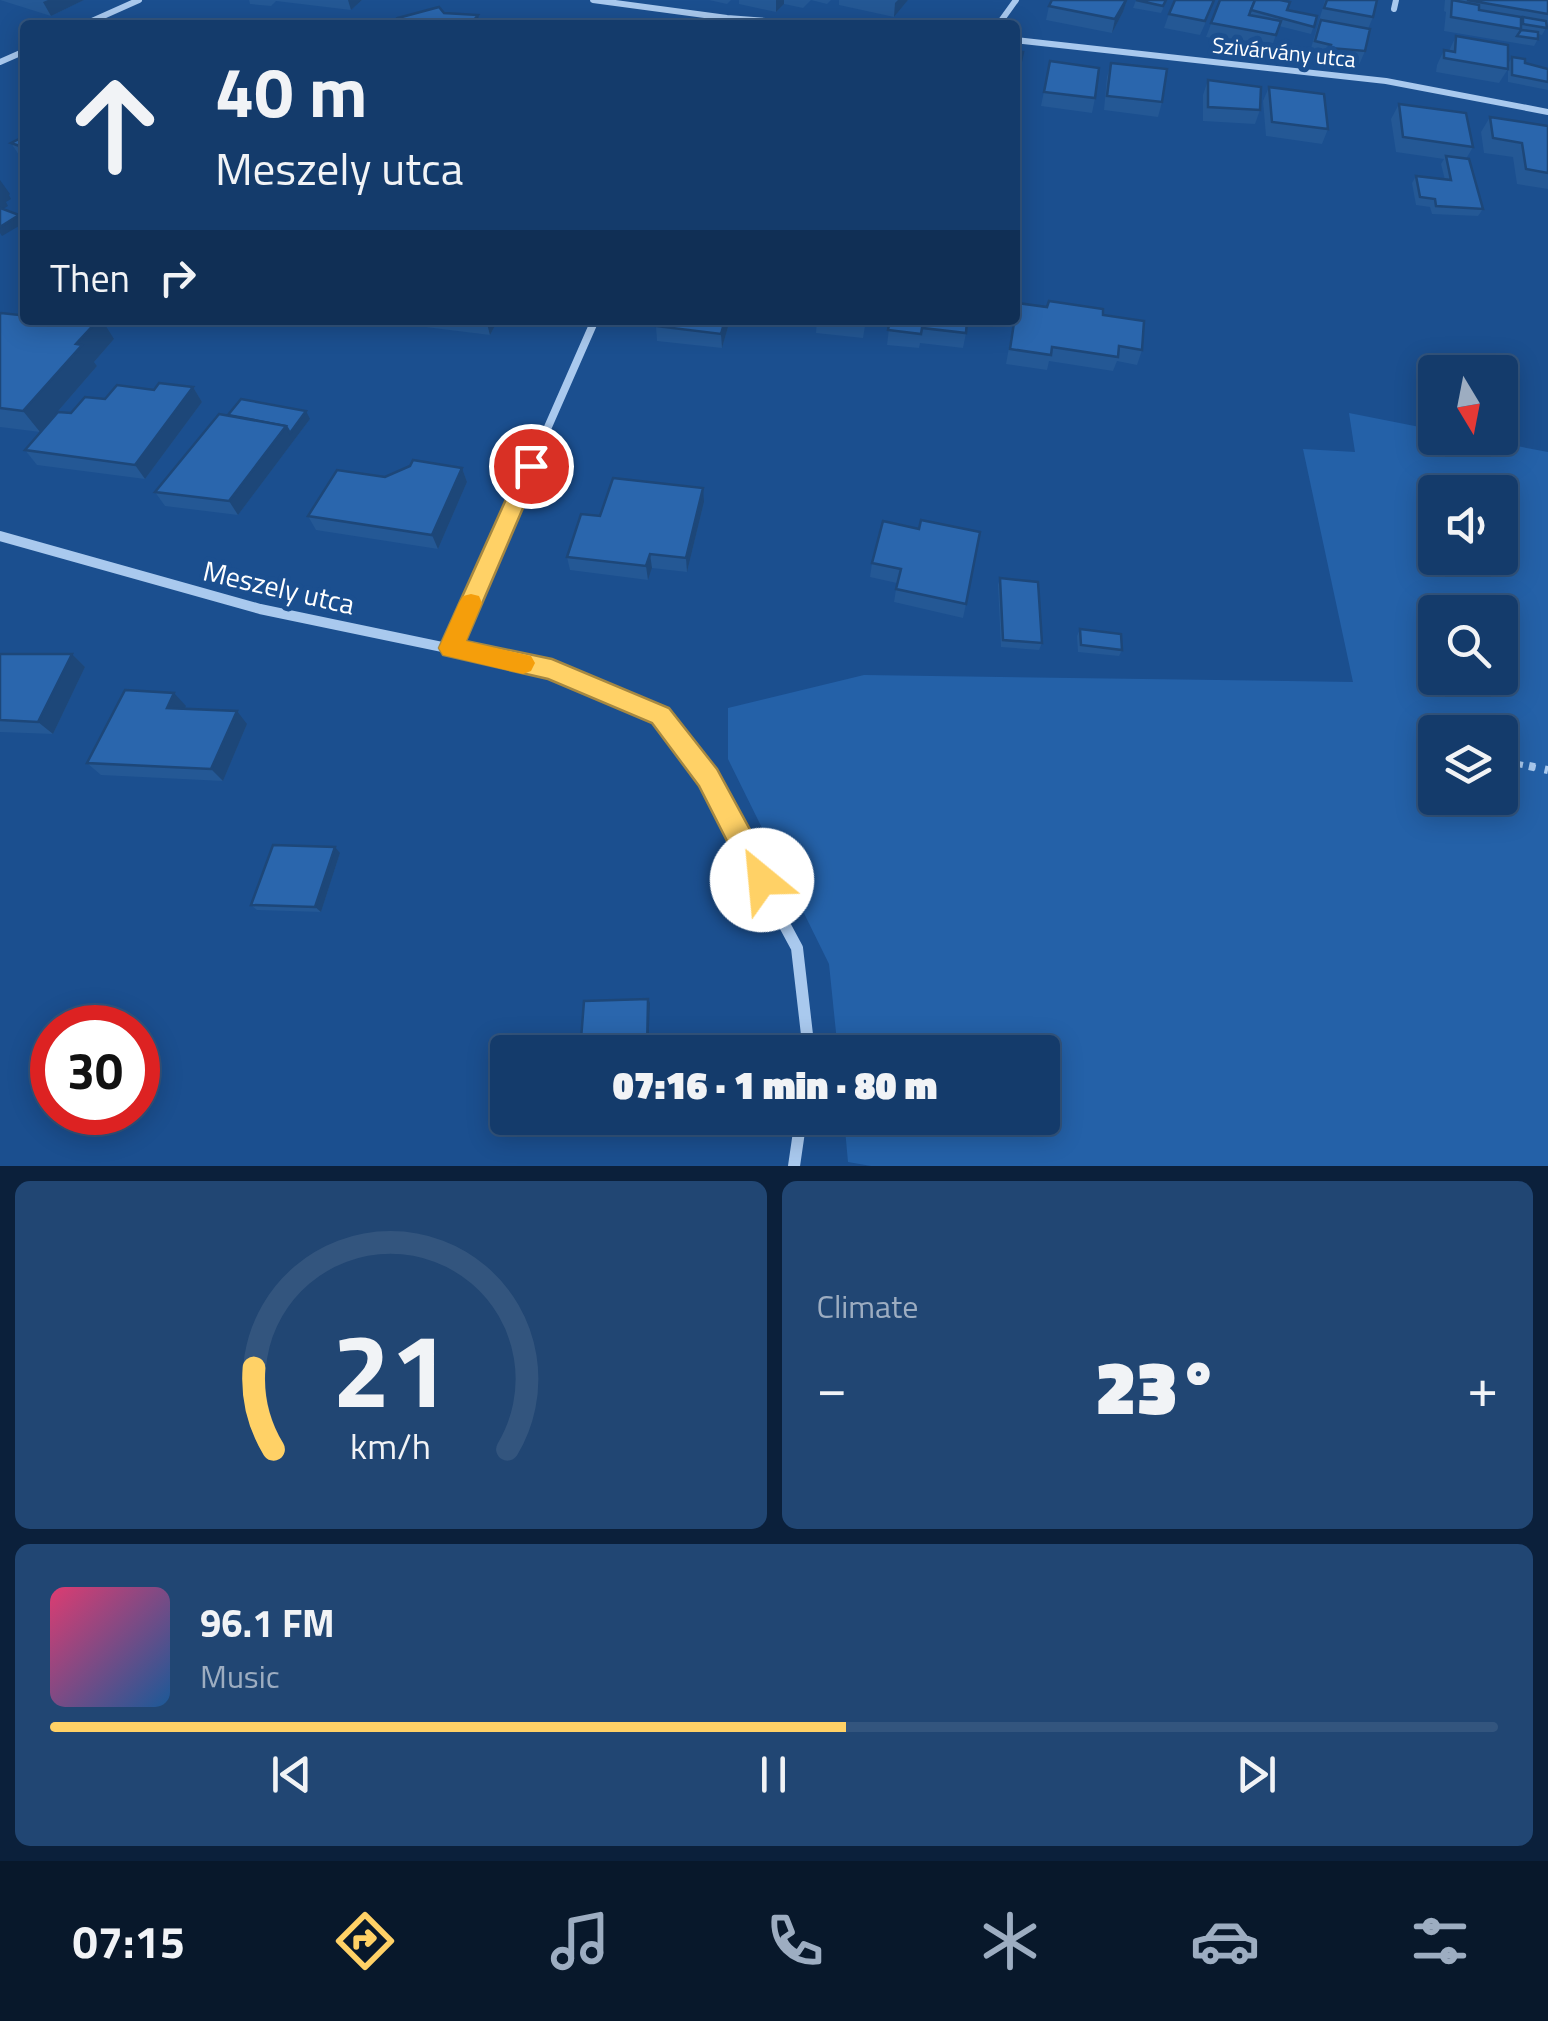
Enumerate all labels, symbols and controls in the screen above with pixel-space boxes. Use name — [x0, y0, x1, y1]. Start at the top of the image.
street label: Szivárvány utca — [1210, 28, 1358, 76]
text: 40 m — [215, 38, 368, 144]
icon: ahead — [50, 60, 180, 190]
text: Meszely utca — [215, 134, 463, 202]
text: Then — [50, 249, 130, 307]
icon: right — [150, 250, 205, 305]
north arrow — [1418, 355, 1518, 455]
map controls — [1418, 355, 1518, 815]
pin — [489, 424, 574, 509]
icon: arrive — [504, 439, 559, 494]
button: sound — [1418, 475, 1518, 575]
street label: Meszely utca — [199, 549, 359, 625]
button: search — [1418, 595, 1518, 695]
button: layers — [1418, 715, 1518, 815]
position arrow — [710, 828, 814, 932]
speed limit sign: 30 — [30, 1005, 160, 1135]
text: 07:16 · 1 min · 80 m — [613, 1056, 937, 1114]
text: Climate — [817, 1282, 918, 1330]
text: 21 — [333, 1289, 449, 1447]
text: 23° — [1095, 1329, 1219, 1443]
text: − — [817, 1345, 847, 1428]
text: + — [1467, 1345, 1498, 1428]
text: km/h — [350, 1418, 431, 1473]
text: 96.1 FM — [200, 1594, 335, 1652]
text: Music — [200, 1652, 280, 1700]
icon: previous — [264, 1747, 319, 1802]
icon: pause — [746, 1747, 801, 1802]
icon: next — [1229, 1747, 1284, 1802]
icon: directions — [330, 1906, 400, 1976]
icon: music — [545, 1906, 615, 1976]
icon: phone — [760, 1906, 830, 1976]
icon: climate — [975, 1906, 1045, 1976]
icon: car — [1190, 1906, 1260, 1976]
icon: filters — [1405, 1906, 1475, 1976]
text: 07:15 — [73, 1907, 185, 1975]

